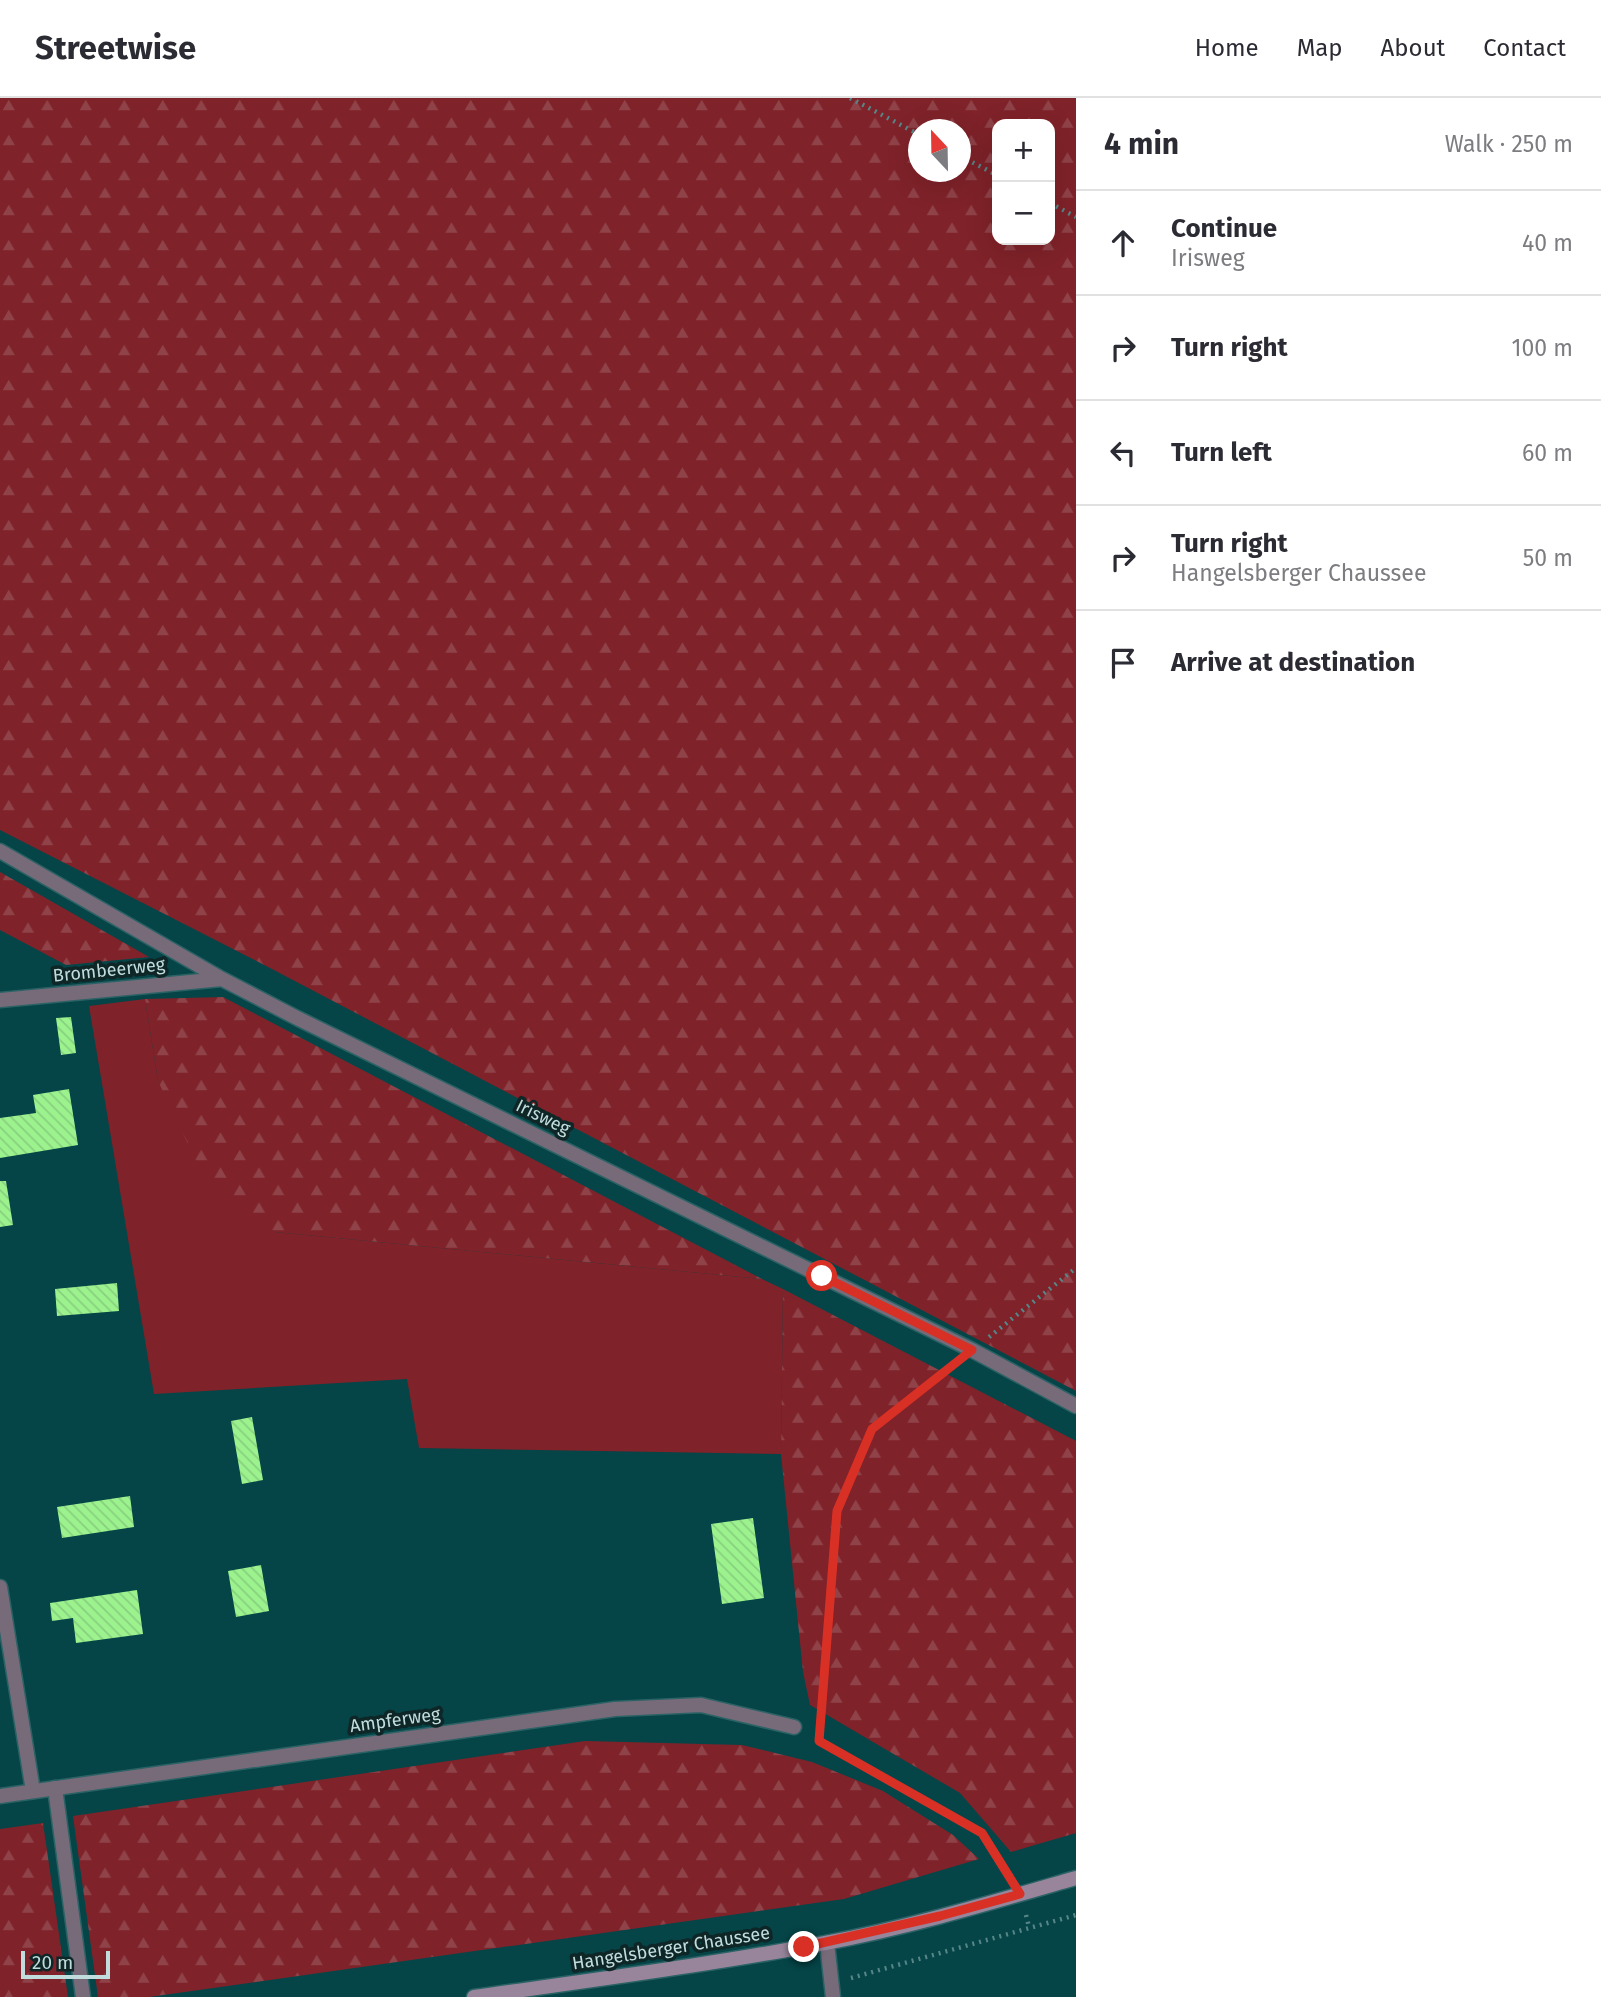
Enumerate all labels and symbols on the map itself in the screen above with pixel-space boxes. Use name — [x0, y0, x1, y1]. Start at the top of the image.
north arrow — [908, 119, 971, 182]
street label: Brombeerweg — [52, 953, 167, 987]
street label: Irisweg — [512, 1094, 574, 1140]
route start — [806, 1260, 837, 1291]
street label: Ampferweg — [348, 1703, 442, 1737]
street label: Hangelsberger Chaussee — [571, 1922, 771, 1974]
route end — [788, 1931, 819, 1962]
scale bar — [21, 1948, 110, 1980]

